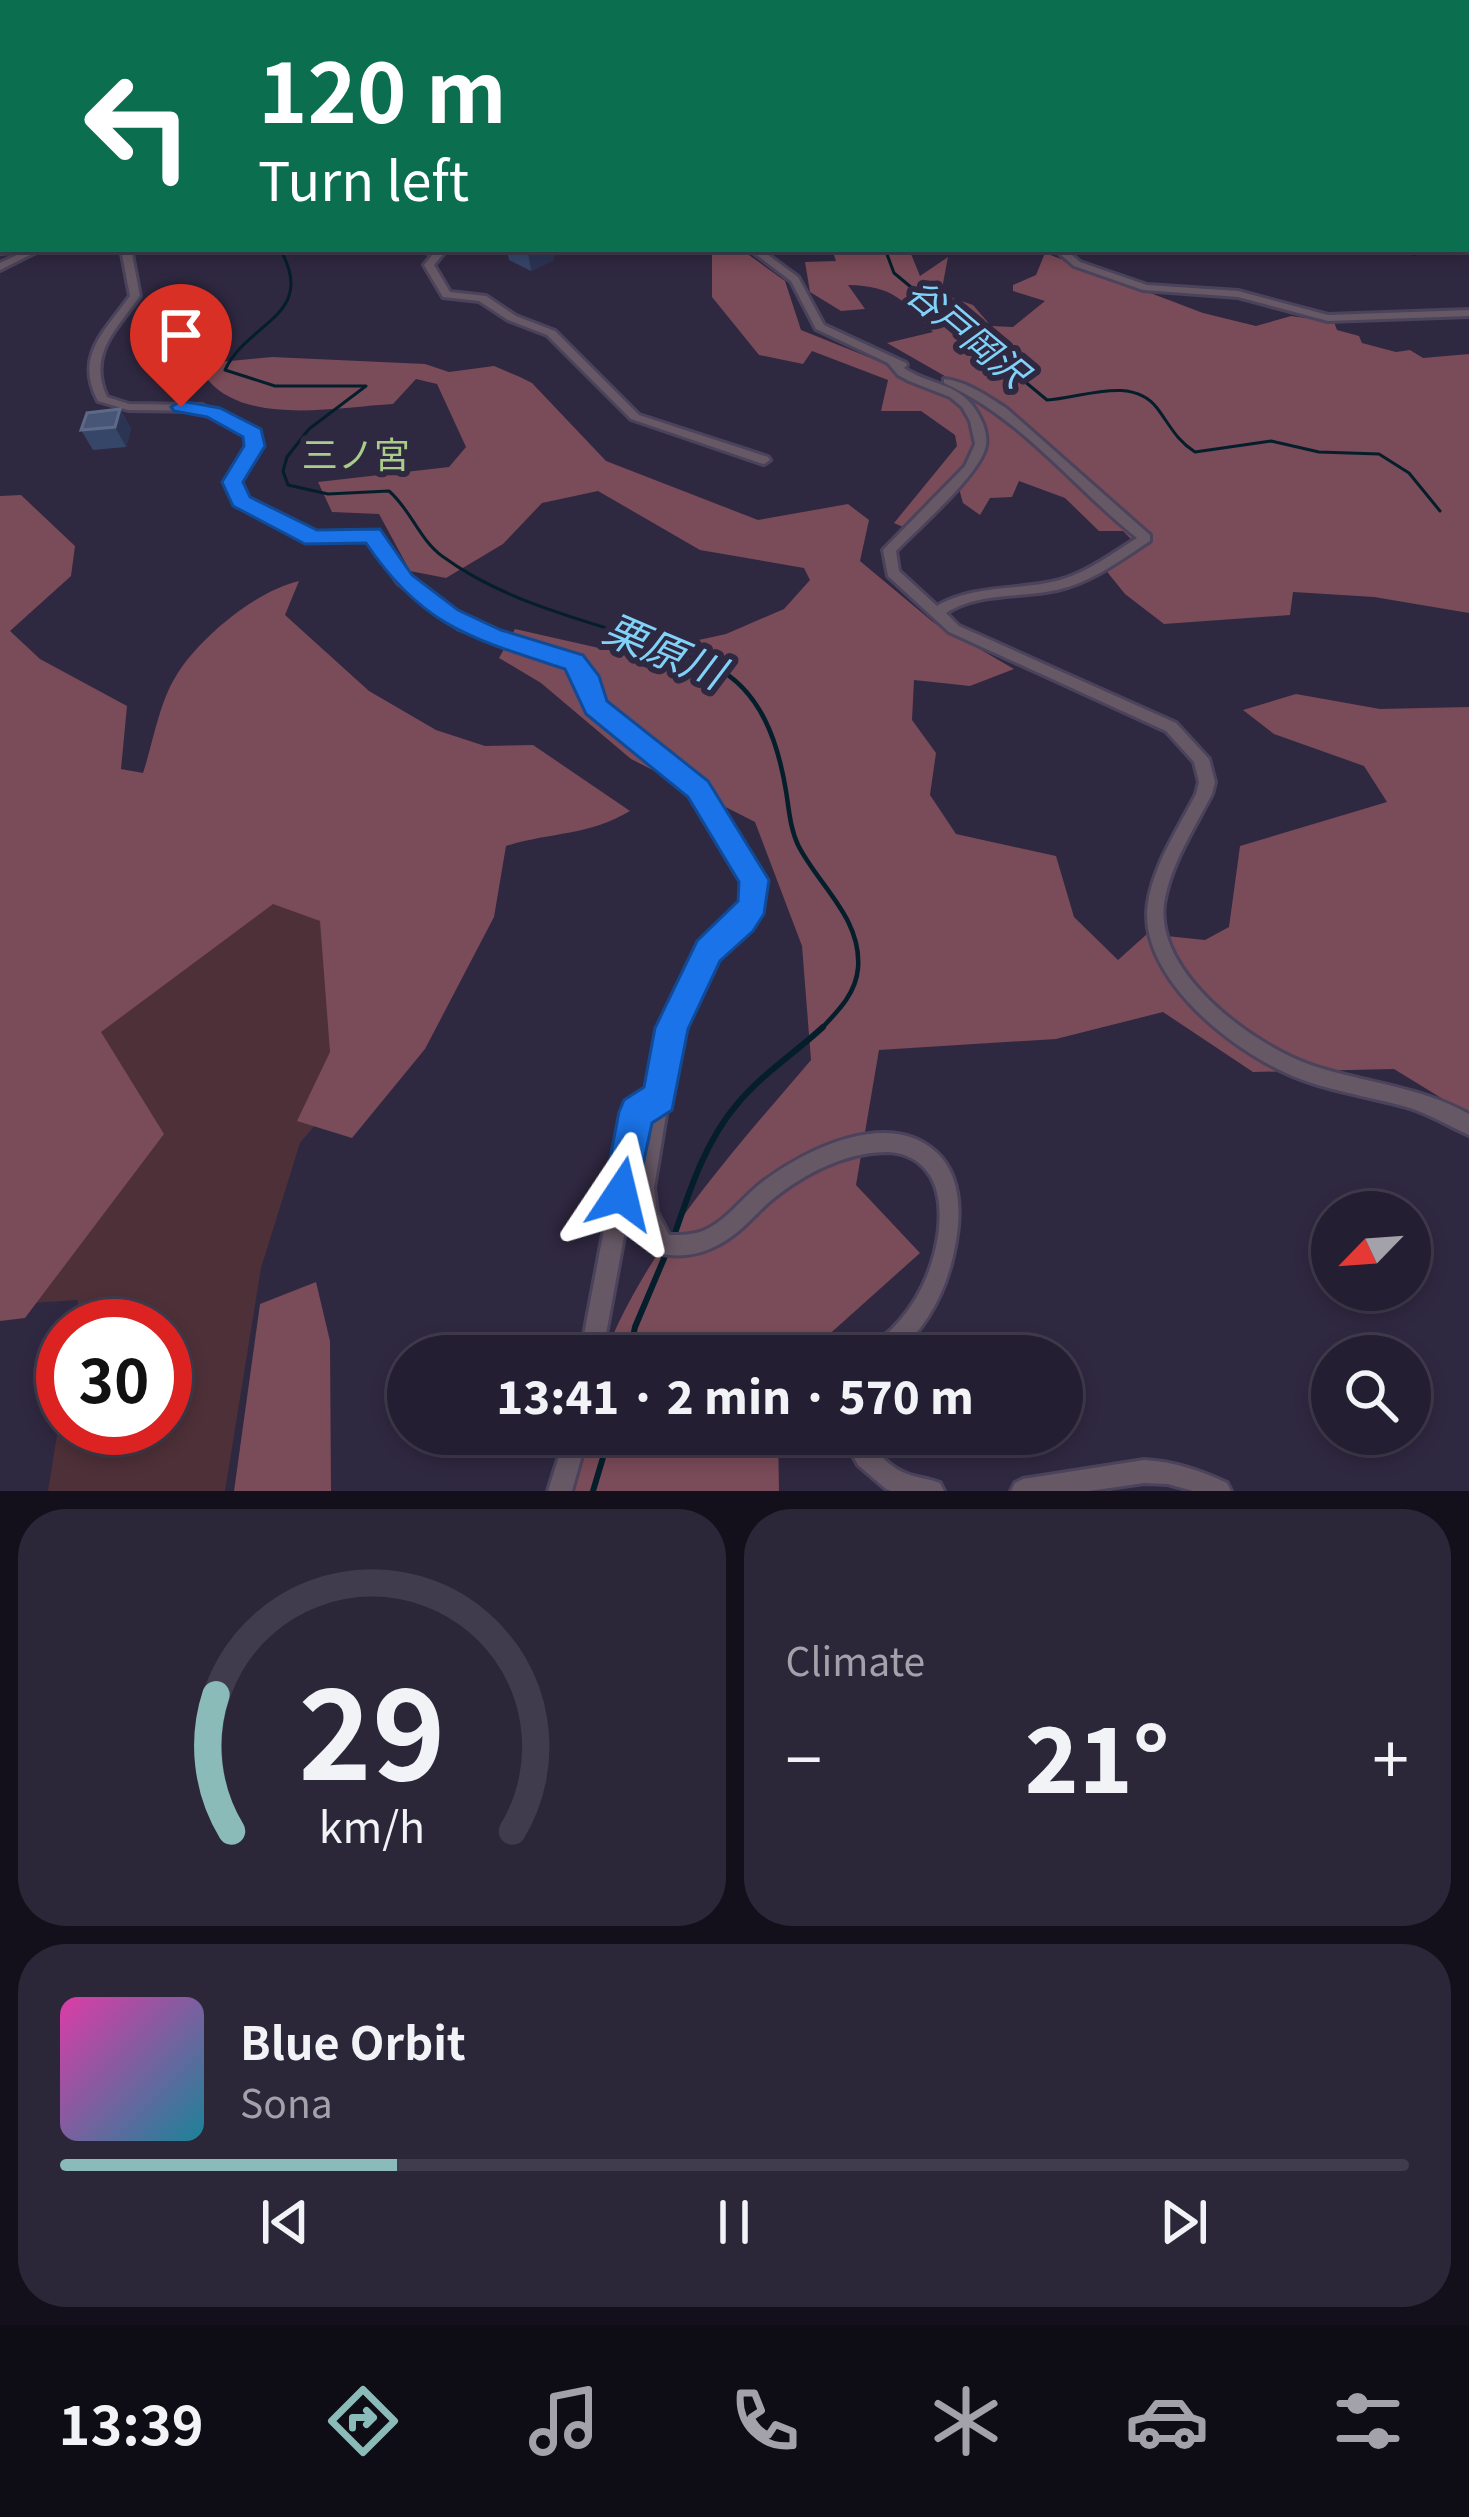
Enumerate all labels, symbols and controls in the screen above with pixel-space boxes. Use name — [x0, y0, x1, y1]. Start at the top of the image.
text: 120 m — [258, 26, 507, 147]
icon: left — [60, 48, 216, 204]
text: Turn left — [258, 138, 469, 217]
water label: 谷戸岡沢 — [897, 264, 1044, 399]
pin — [130, 284, 232, 407]
icon: arrive — [148, 302, 214, 368]
district label: 三ノ宮 — [302, 426, 410, 478]
water label: 栗原川 — [595, 595, 739, 702]
position arrow — [558, 1131, 684, 1257]
north arrow — [1311, 1191, 1431, 1311]
map controls — [1311, 1191, 1431, 1455]
speed limit sign: 30 — [36, 1299, 192, 1455]
button: search — [1311, 1335, 1431, 1455]
text: 13:41 · 2 min · 570 m — [496, 1362, 974, 1427]
text: Climate — [786, 1631, 925, 1687]
text: 29 — [298, 1635, 445, 1816]
text: 21° — [1025, 1689, 1170, 1819]
text: − — [786, 1707, 822, 1803]
text: + — [1372, 1707, 1409, 1803]
text: km/h — [319, 1792, 425, 1854]
text: Blue Orbit — [240, 2008, 466, 2073]
text: Sona — [240, 2073, 333, 2129]
icon: previous — [252, 2189, 318, 2255]
icon: pause — [701, 2189, 767, 2255]
icon: next — [1151, 2189, 1217, 2255]
icon: directions — [321, 2379, 405, 2463]
icon: music — [522, 2379, 606, 2463]
icon: phone — [723, 2379, 807, 2463]
icon: climate — [924, 2379, 1008, 2463]
icon: car — [1125, 2379, 1209, 2463]
icon: filters — [1326, 2379, 1410, 2463]
text: 13:39 — [59, 2382, 204, 2461]

